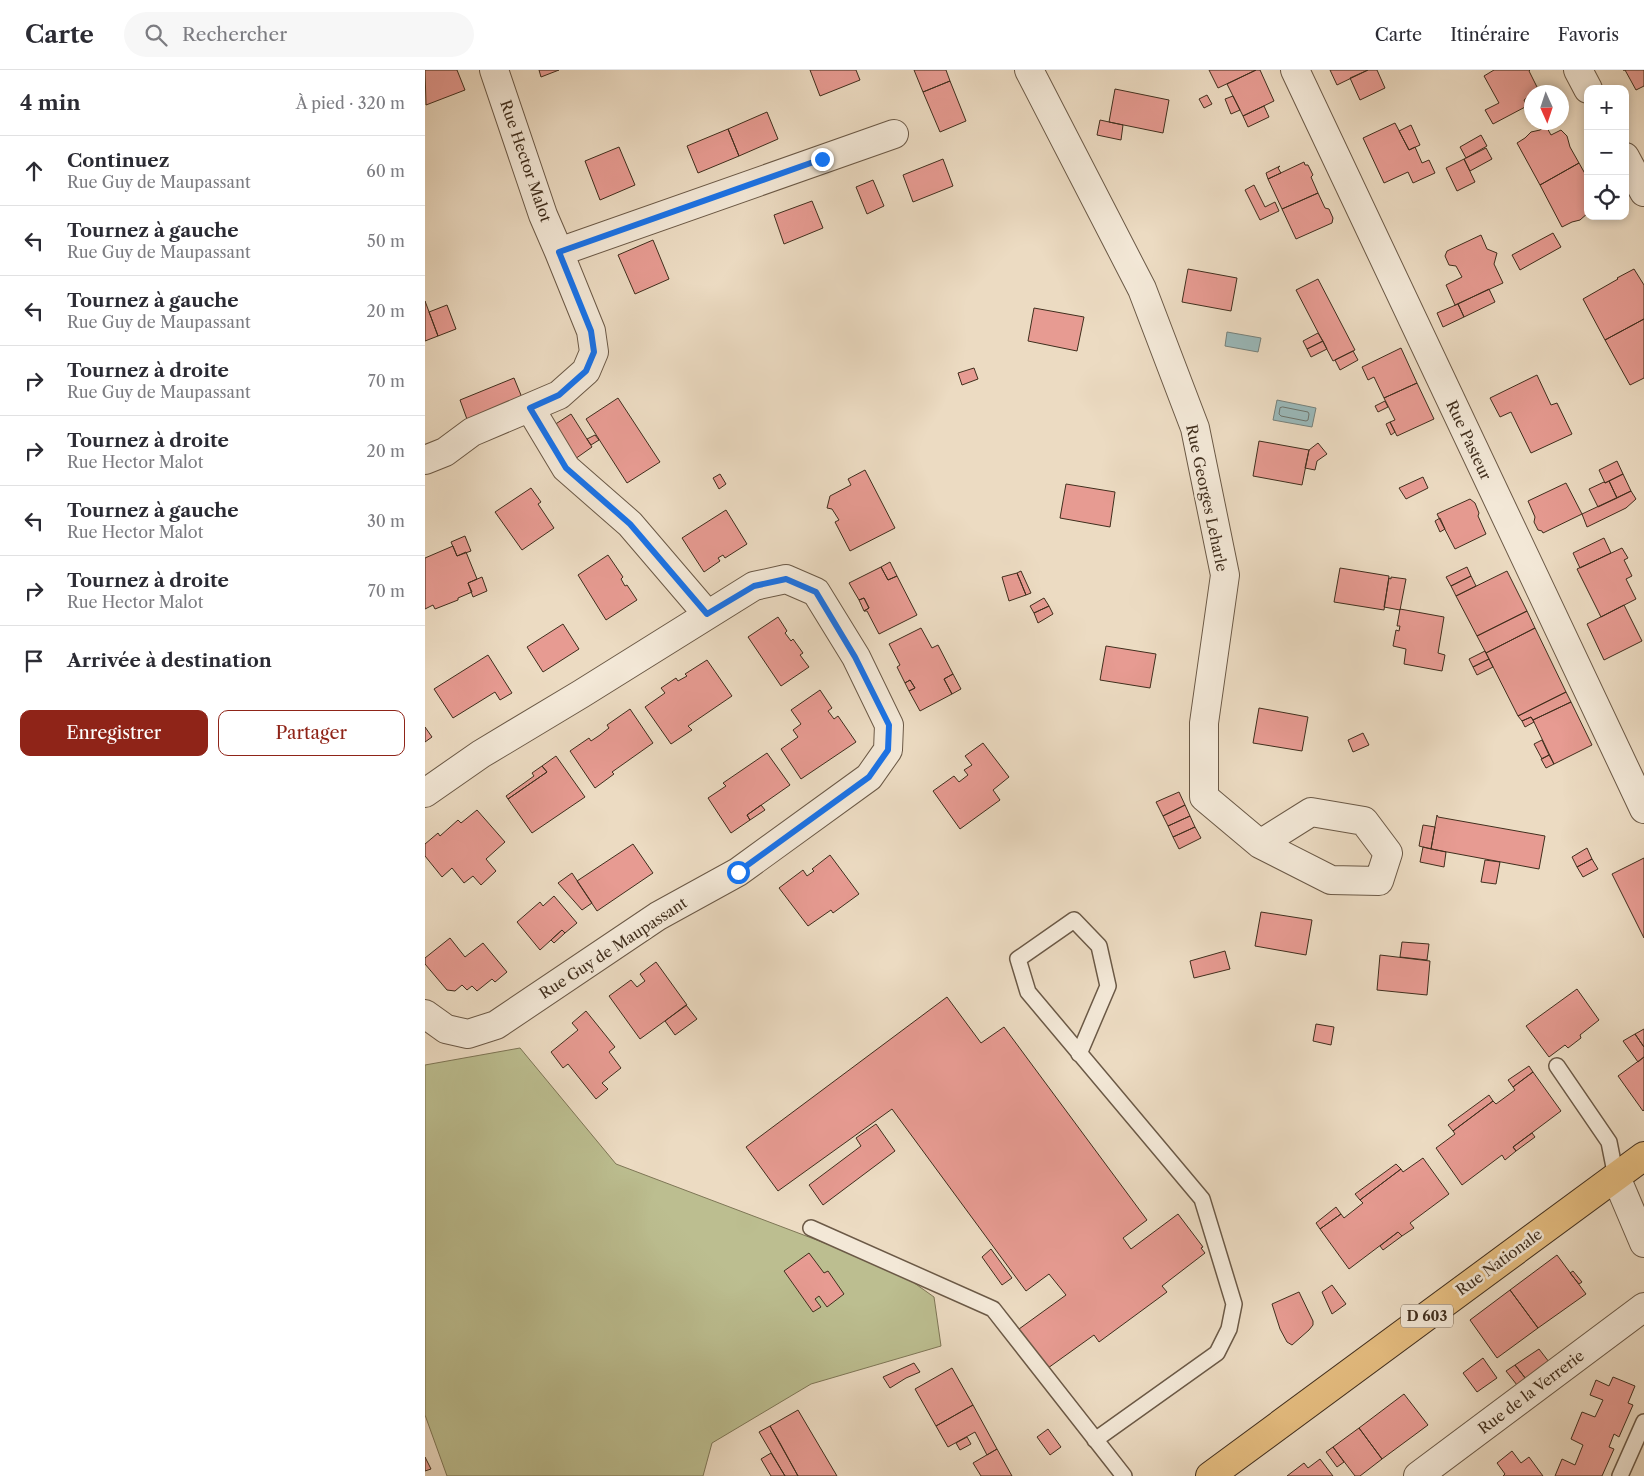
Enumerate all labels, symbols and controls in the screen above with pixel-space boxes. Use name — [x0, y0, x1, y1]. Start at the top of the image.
search box — [124, 12, 474, 57]
text: Carte — [25, 20, 94, 49]
icon: search — [142, 21, 170, 49]
text: Rechercher — [182, 23, 287, 46]
text: Carte — [1375, 24, 1422, 46]
text: Itinéraire — [1450, 24, 1530, 46]
text: Favoris — [1558, 24, 1619, 46]
north arrow — [1524, 85, 1569, 130]
map controls — [1584, 85, 1629, 220]
button: + — [1584, 85, 1629, 130]
text: 4 min — [20, 90, 81, 115]
text: À pied · 320 m — [296, 93, 405, 113]
street label: Rue Hector Malot — [496, 97, 556, 225]
button: − — [1584, 130, 1629, 175]
route end — [811, 148, 834, 171]
text: Continuez — [67, 149, 169, 172]
icon: ahead — [20, 157, 48, 185]
text: 60 m — [366, 161, 405, 181]
text: Rue Guy de Maupassant — [67, 172, 251, 192]
button: locate — [1584, 175, 1629, 220]
text: Tournez à gauche — [67, 219, 239, 242]
icon: left — [20, 227, 48, 255]
text: 50 m — [367, 231, 405, 251]
text: Rue Guy de Maupassant — [67, 242, 251, 262]
text: Tournez à gauche — [67, 289, 239, 312]
icon: left — [20, 297, 48, 325]
text: 20 m — [366, 301, 405, 321]
text: Rue Guy de Maupassant — [67, 312, 251, 332]
text: Tournez à droite — [67, 359, 229, 382]
icon: right — [20, 367, 48, 395]
text: 70 m — [368, 371, 405, 391]
text: Rue Guy de Maupassant — [67, 382, 251, 402]
street label: Rue Pasteur — [1442, 397, 1496, 484]
street label: Rue Georges Leharle — [1182, 423, 1232, 573]
text: Tournez à droite — [67, 429, 229, 452]
icon: right — [20, 437, 48, 465]
text: 20 m — [366, 441, 405, 461]
text: Rue Hector Malot — [67, 452, 203, 472]
text: Tournez à gauche — [67, 499, 239, 522]
icon: left — [20, 507, 48, 535]
text: 30 m — [367, 511, 405, 531]
text: Rue Hector Malot — [67, 522, 203, 542]
text: Tournez à droite — [67, 569, 229, 592]
icon: right — [20, 577, 48, 605]
text: 70 m — [368, 581, 405, 601]
text: Rue Hector Malot — [67, 592, 203, 612]
icon: arrive — [20, 647, 48, 675]
text: Arrivée à destination — [67, 649, 272, 672]
button: Enregistrer — [20, 710, 208, 756]
button: Partager — [218, 710, 405, 756]
route start — [727, 861, 750, 884]
street label: Rue Guy de Maupassant — [536, 893, 691, 1003]
street label: Rue Nationale — [1452, 1224, 1546, 1300]
road number: D 603 — [1401, 1304, 1453, 1328]
street label: Rue de la Verrerie — [1474, 1346, 1588, 1438]

